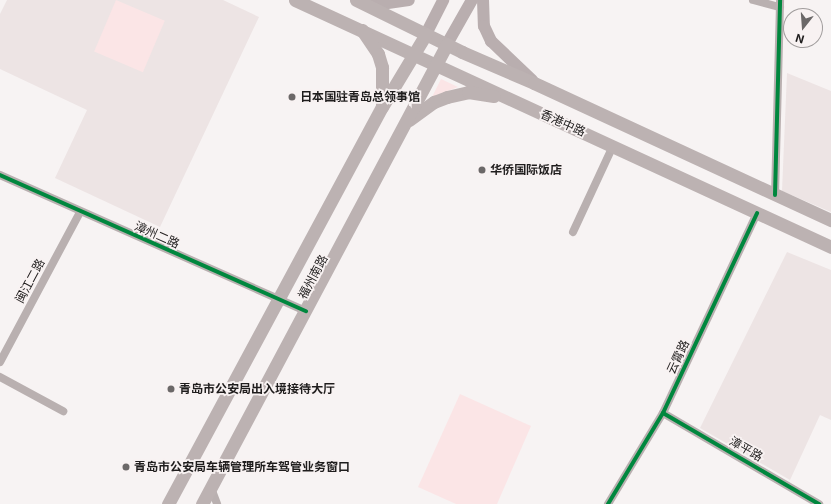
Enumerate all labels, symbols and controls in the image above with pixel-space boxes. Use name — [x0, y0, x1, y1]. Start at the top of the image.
north arrow — [783, 8, 823, 48]
text: N — [794, 31, 806, 46]
place label: 日本国驻青岛总领事馆 — [300, 90, 420, 104]
marker: 日本国驻青岛总领事馆 — [287, 92, 297, 102]
street label: 香港中路 — [538, 107, 588, 139]
place label: 华侨国际饭店 — [490, 163, 562, 177]
marker: 华侨国际饭店 — [477, 165, 487, 175]
street label: 漳州二路 — [132, 219, 182, 251]
street label: 福州南路 — [295, 252, 331, 302]
street label: 闽江二路 — [12, 256, 48, 306]
street label: 云霄路 — [664, 338, 692, 376]
place label: 青岛市公安局出入境接待大厅 — [179, 382, 335, 396]
marker: 青岛市公安局出入境接待大厅 — [166, 384, 176, 394]
street label: 漳平路 — [727, 434, 765, 464]
place label: 青岛市公安局车辆管理所车驾管业务窗口 — [134, 460, 350, 474]
marker: 青岛市公安局车辆管理所车驾管业务窗口 — [121, 462, 131, 472]

